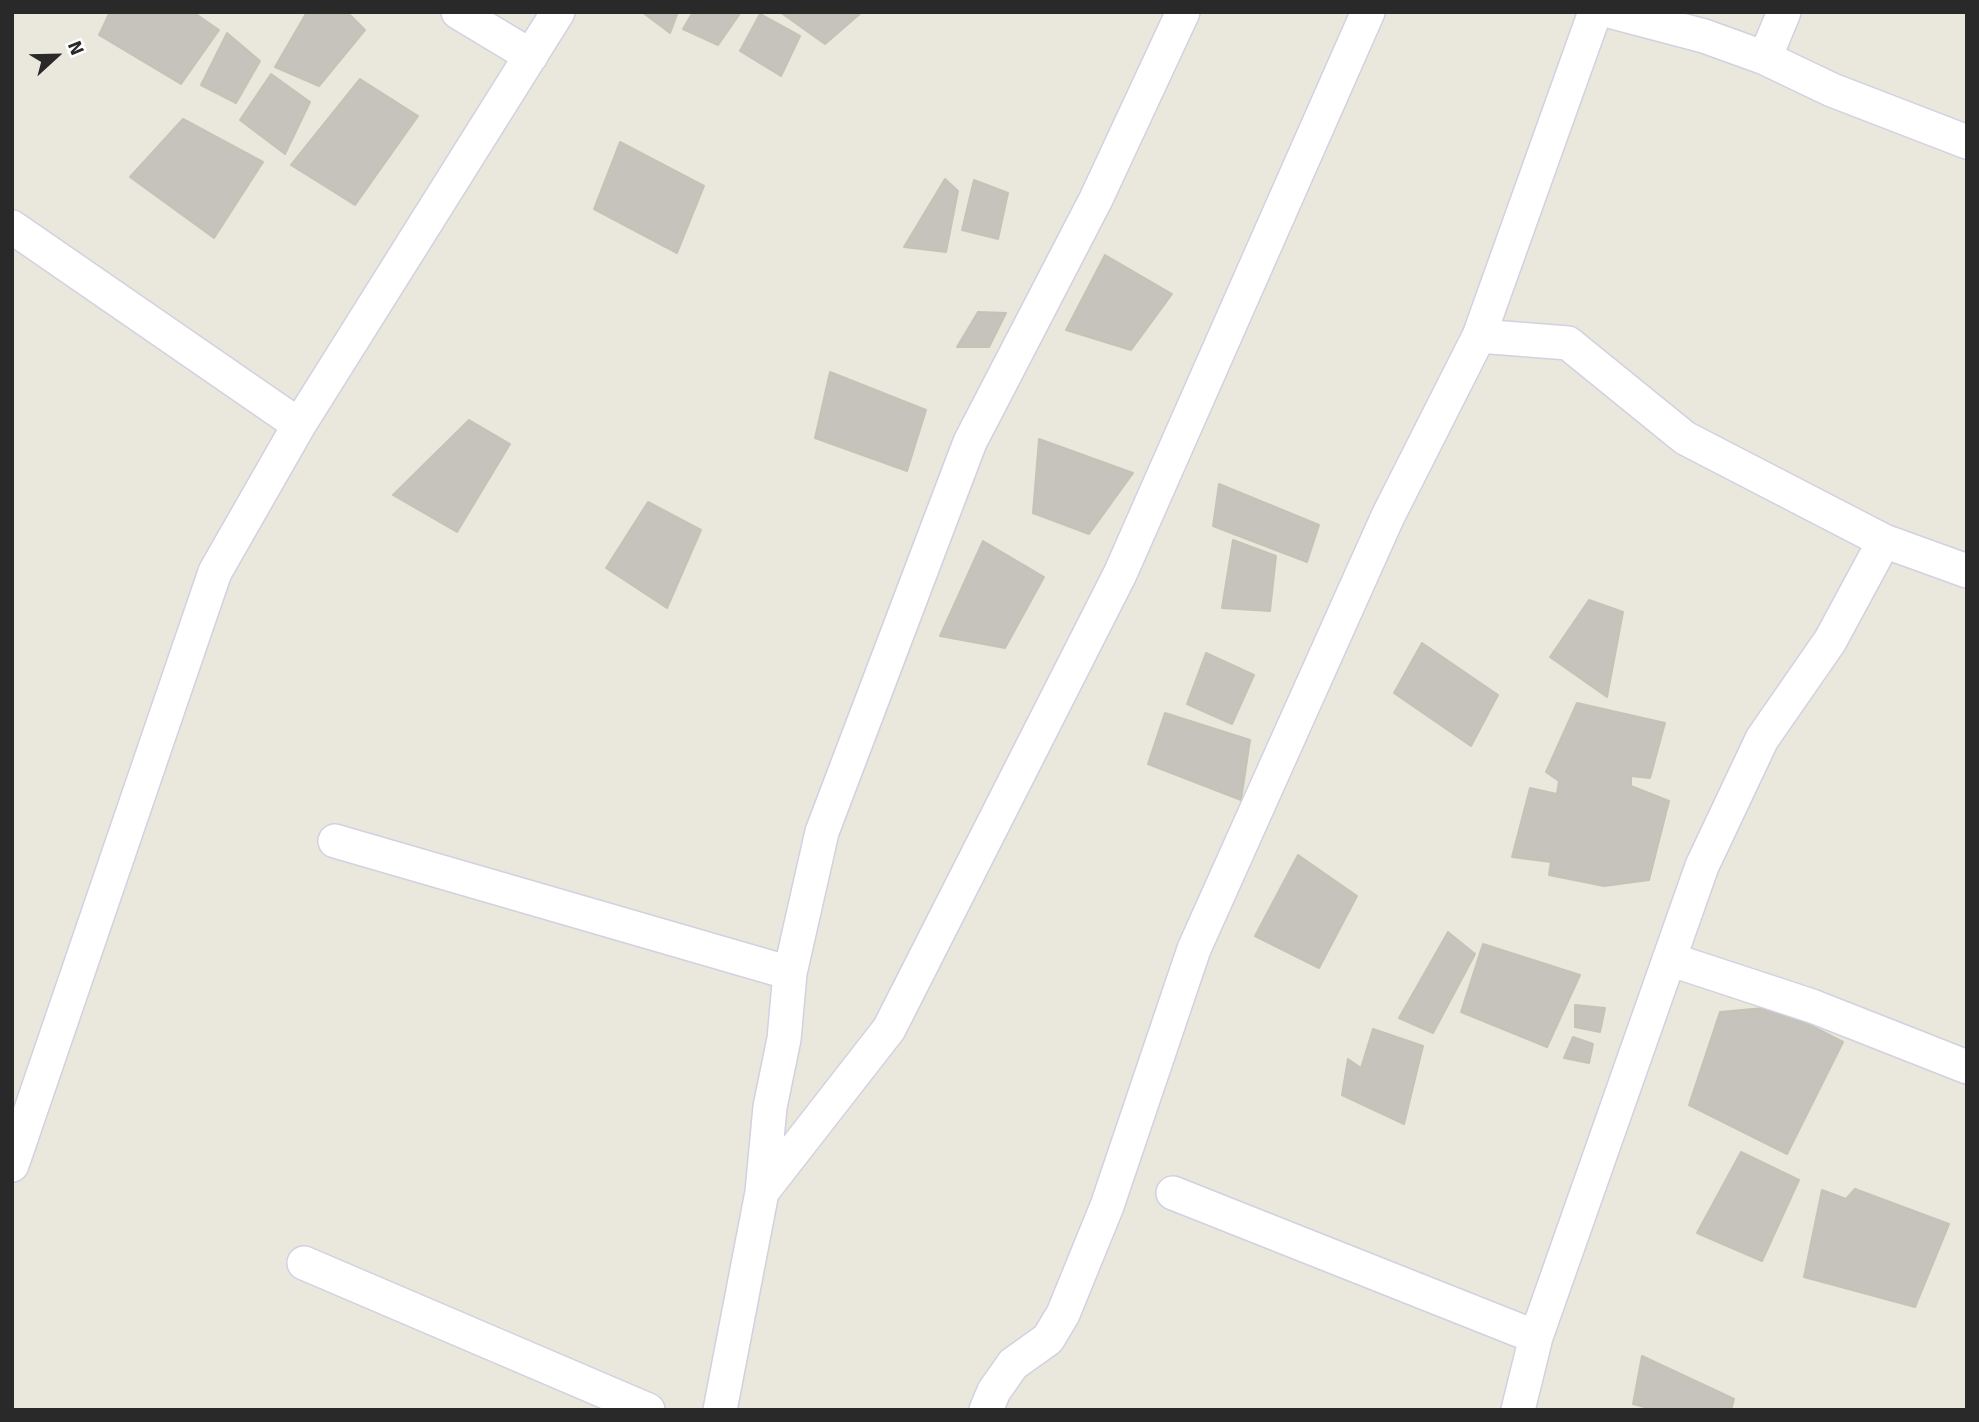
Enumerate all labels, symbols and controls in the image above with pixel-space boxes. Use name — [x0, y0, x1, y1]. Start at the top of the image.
north arrow — [21, 21, 91, 91]
text: N — [62, 38, 89, 59]

